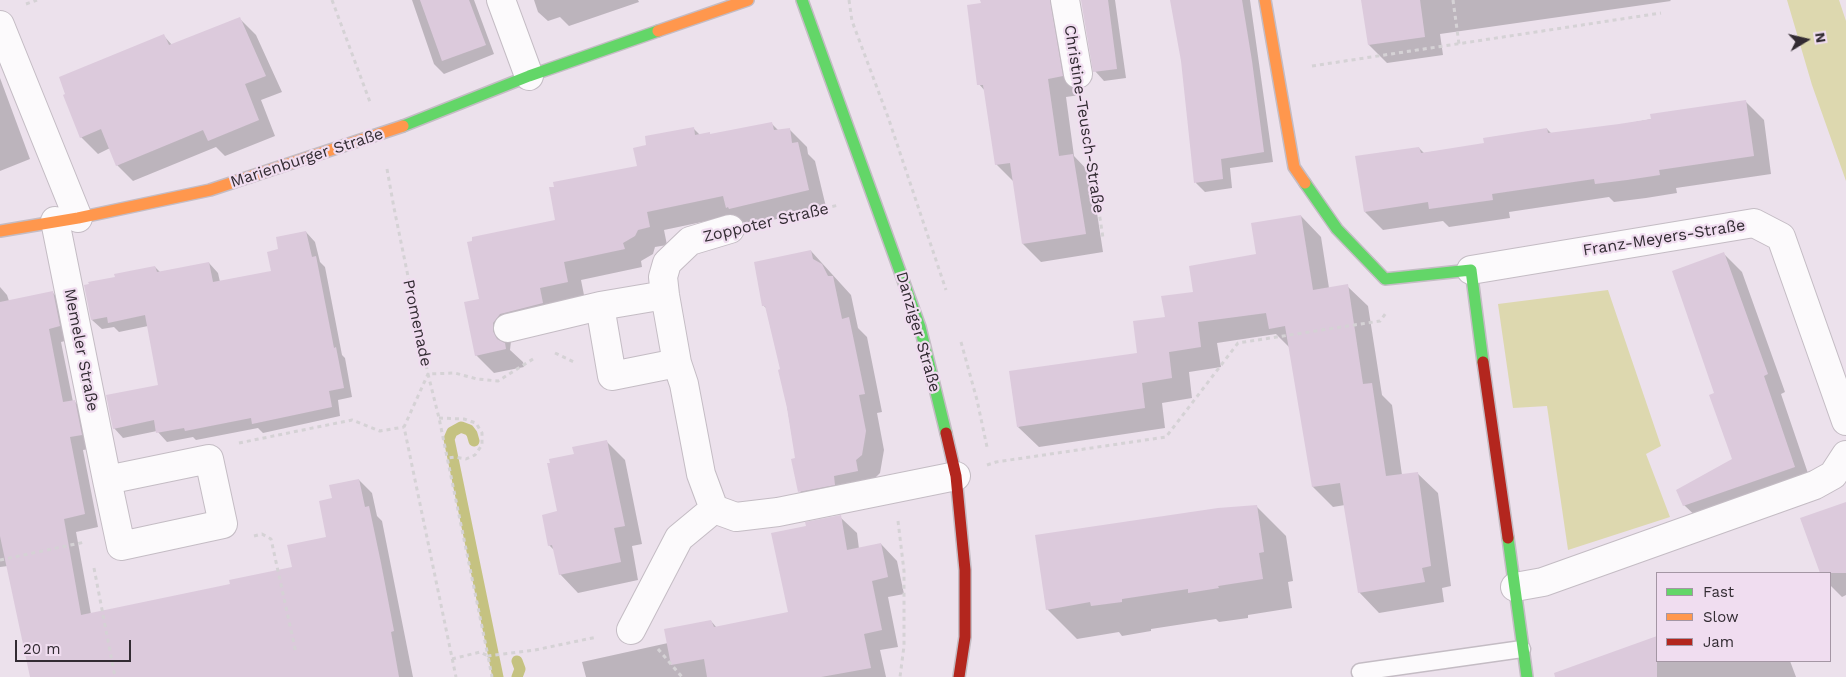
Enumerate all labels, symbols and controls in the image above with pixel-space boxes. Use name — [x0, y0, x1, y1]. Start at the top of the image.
north arrow — [1781, 15, 1831, 65]
street label: Christine-Teusch-Straße — [1060, 23, 1108, 215]
text: N — [1812, 31, 1830, 44]
street label: Marienburger Straße — [228, 124, 386, 192]
street label: Zoppoter Straße — [701, 199, 831, 247]
street label: Franz-Meyers-Straße — [1581, 216, 1747, 260]
street label: Danziger Straße — [892, 270, 944, 394]
street label: Promenade — [398, 278, 436, 368]
street label: Memeler Straße — [60, 287, 102, 413]
legend — [1656, 572, 1831, 662]
text: Fast — [1703, 583, 1734, 601]
text: Slow — [1703, 608, 1739, 626]
scale bar — [18, 630, 134, 662]
text: Jam — [1703, 633, 1734, 651]
text: 20 m — [23, 640, 61, 658]

